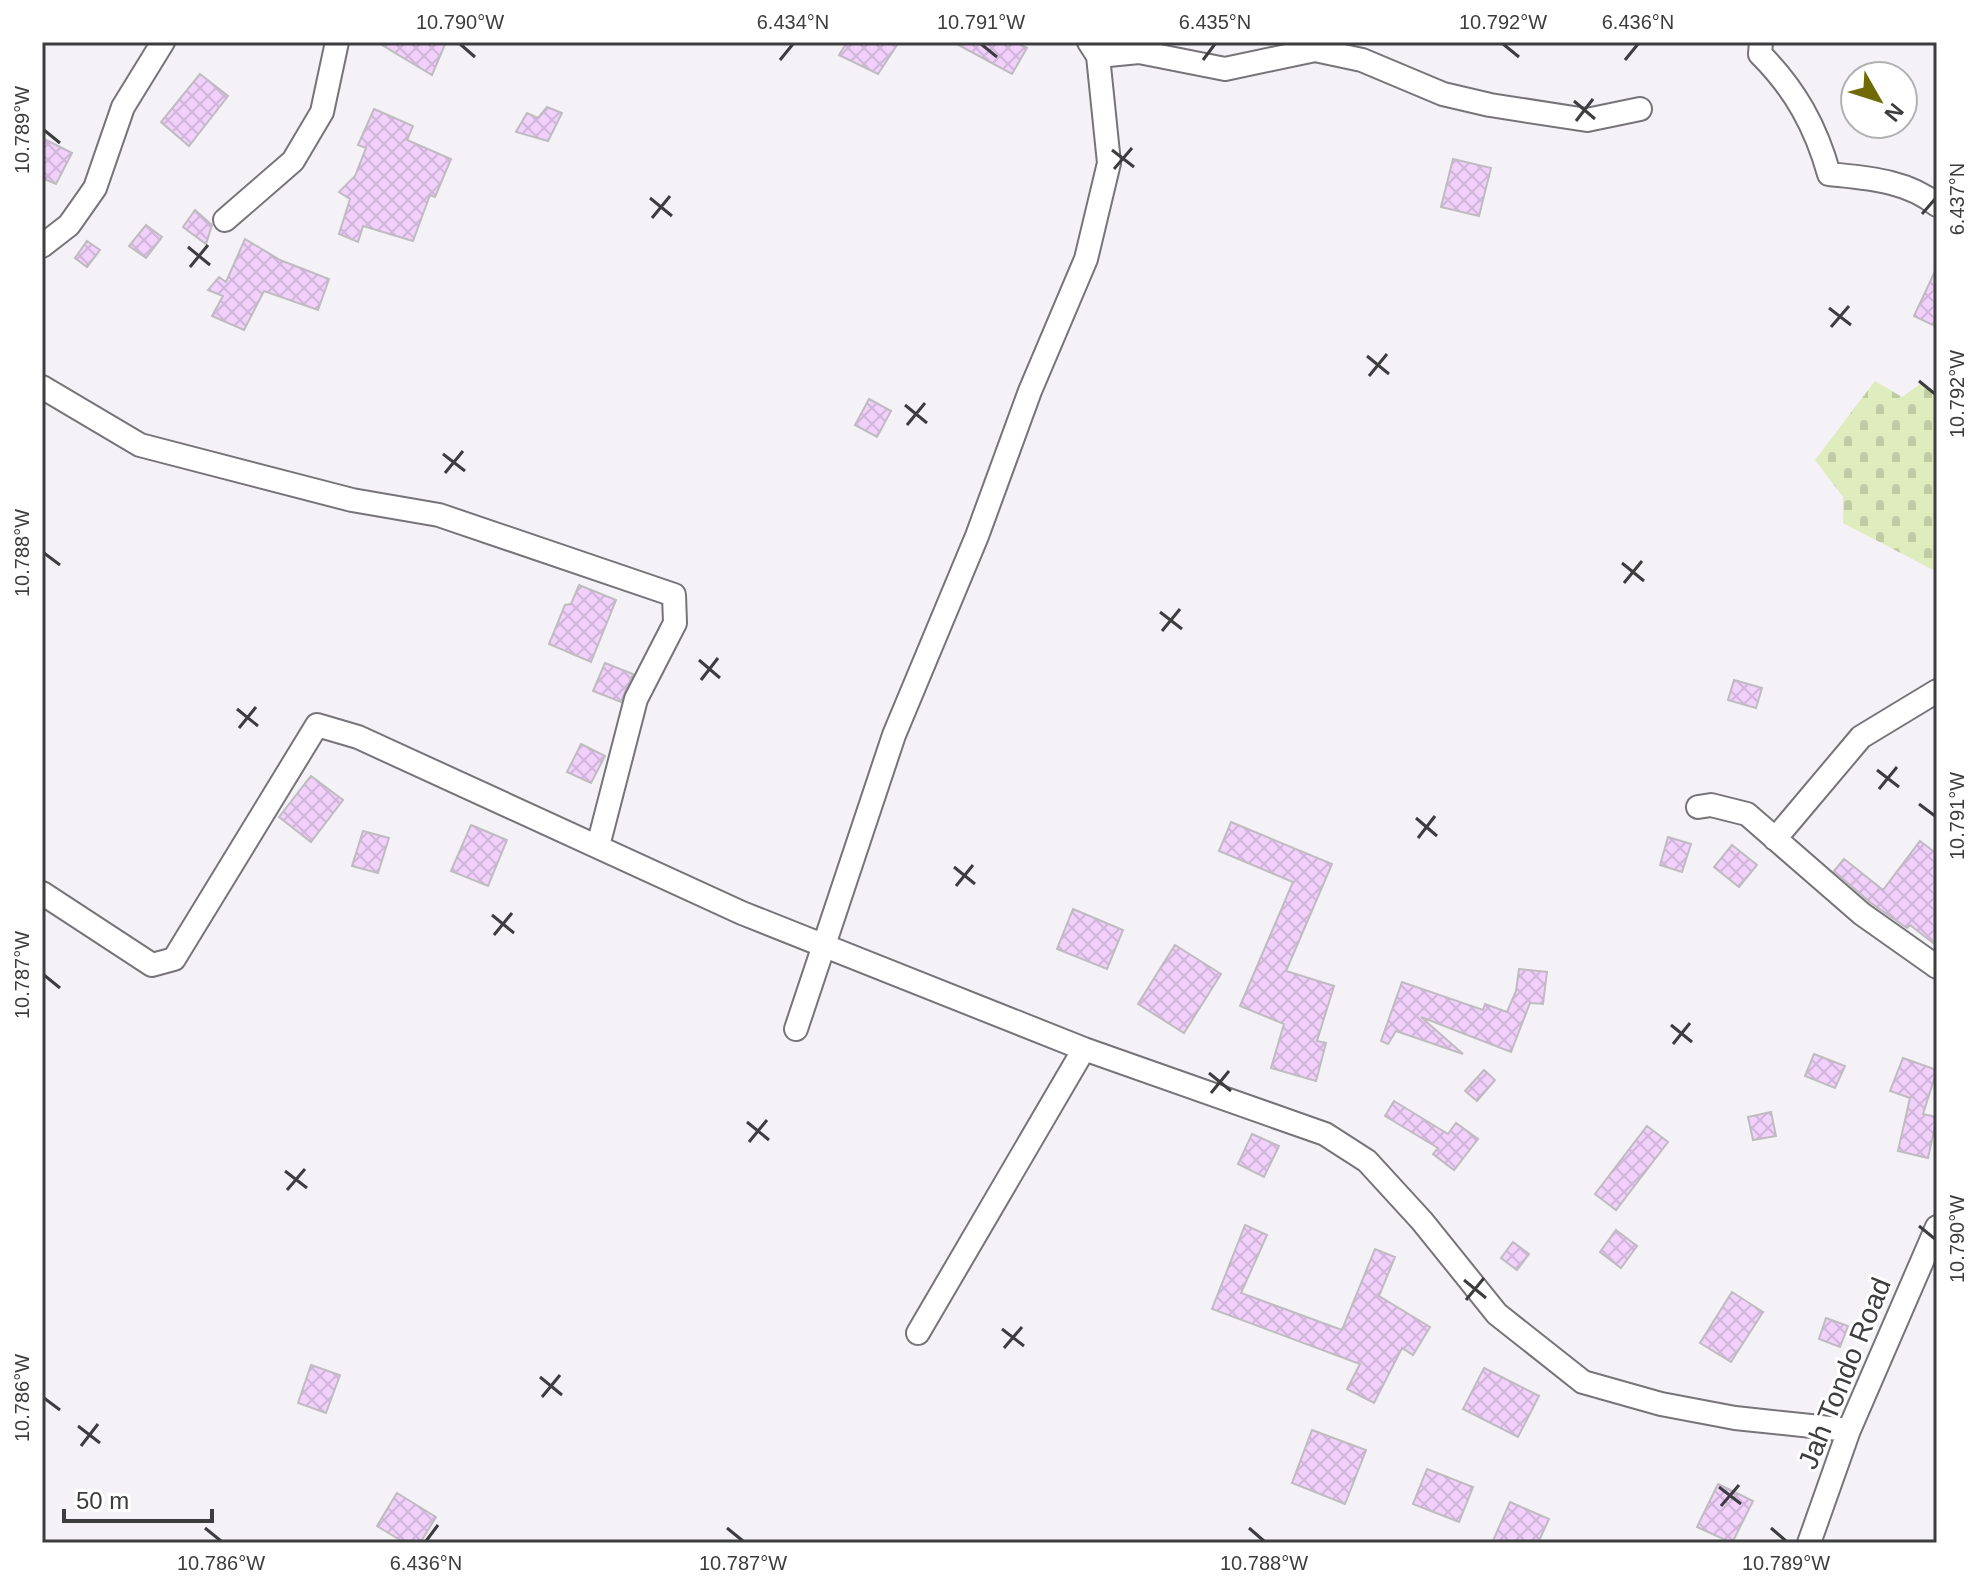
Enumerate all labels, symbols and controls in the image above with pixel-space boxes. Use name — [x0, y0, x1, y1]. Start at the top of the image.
text: 10.790°W — [416, 11, 504, 33]
text: 6.434°N — [757, 11, 829, 33]
text: 10.791°W — [937, 11, 1025, 33]
text: 6.435°N — [1179, 11, 1251, 33]
text: 10.792°W — [1459, 11, 1547, 33]
text: 6.436°N — [1602, 11, 1674, 33]
north arrow — [1839, 60, 1919, 140]
text: 10.789°W — [11, 86, 33, 174]
text: N — [1879, 98, 1909, 126]
text: 6.437°N — [1946, 163, 1968, 235]
text: 10.792°W — [1946, 350, 1968, 438]
text: 10.788°W — [11, 509, 33, 597]
text: 10.791°W — [1946, 772, 1968, 860]
text: 10.787°W — [11, 931, 33, 1019]
text: 10.790°W — [1946, 1195, 1968, 1283]
street label: Jah Tondo Road — [1792, 1273, 1897, 1473]
text: 10.786°W — [11, 1354, 33, 1442]
scale bar — [64, 1473, 212, 1523]
text: 50 m — [76, 1487, 129, 1514]
text: 10.786°W — [177, 1552, 265, 1574]
text: 6.436°N — [390, 1552, 462, 1574]
text: 10.787°W — [699, 1552, 787, 1574]
text: 10.788°W — [1220, 1552, 1308, 1574]
text: 10.789°W — [1742, 1552, 1830, 1574]

